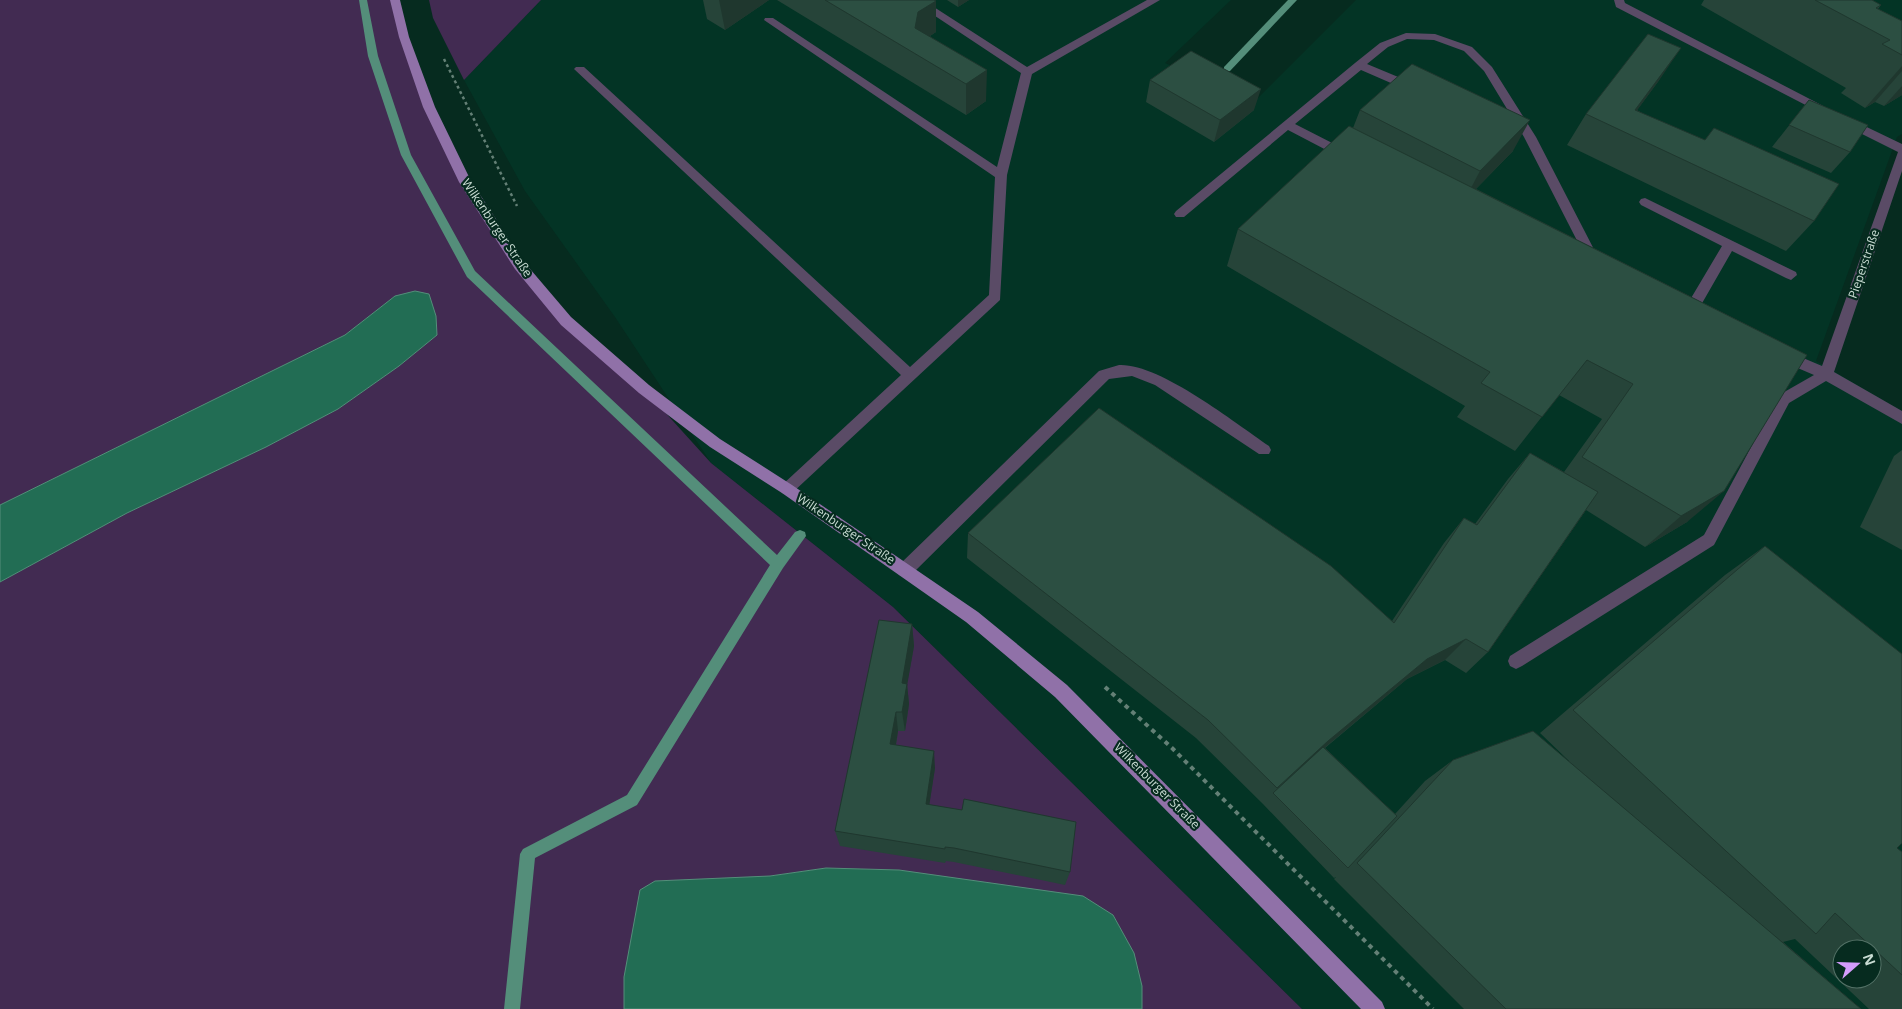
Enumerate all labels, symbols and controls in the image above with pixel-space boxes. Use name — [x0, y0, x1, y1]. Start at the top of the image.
street label: Wilkenburger Straße — [458, 175, 537, 280]
street label: Pieperstraße — [1844, 227, 1883, 301]
street label: Wilkenburger Straße — [794, 489, 899, 568]
street label: Wilkenburger Straße — [1111, 739, 1204, 833]
north arrow — [1832, 939, 1882, 989]
text: N — [1859, 951, 1881, 968]

